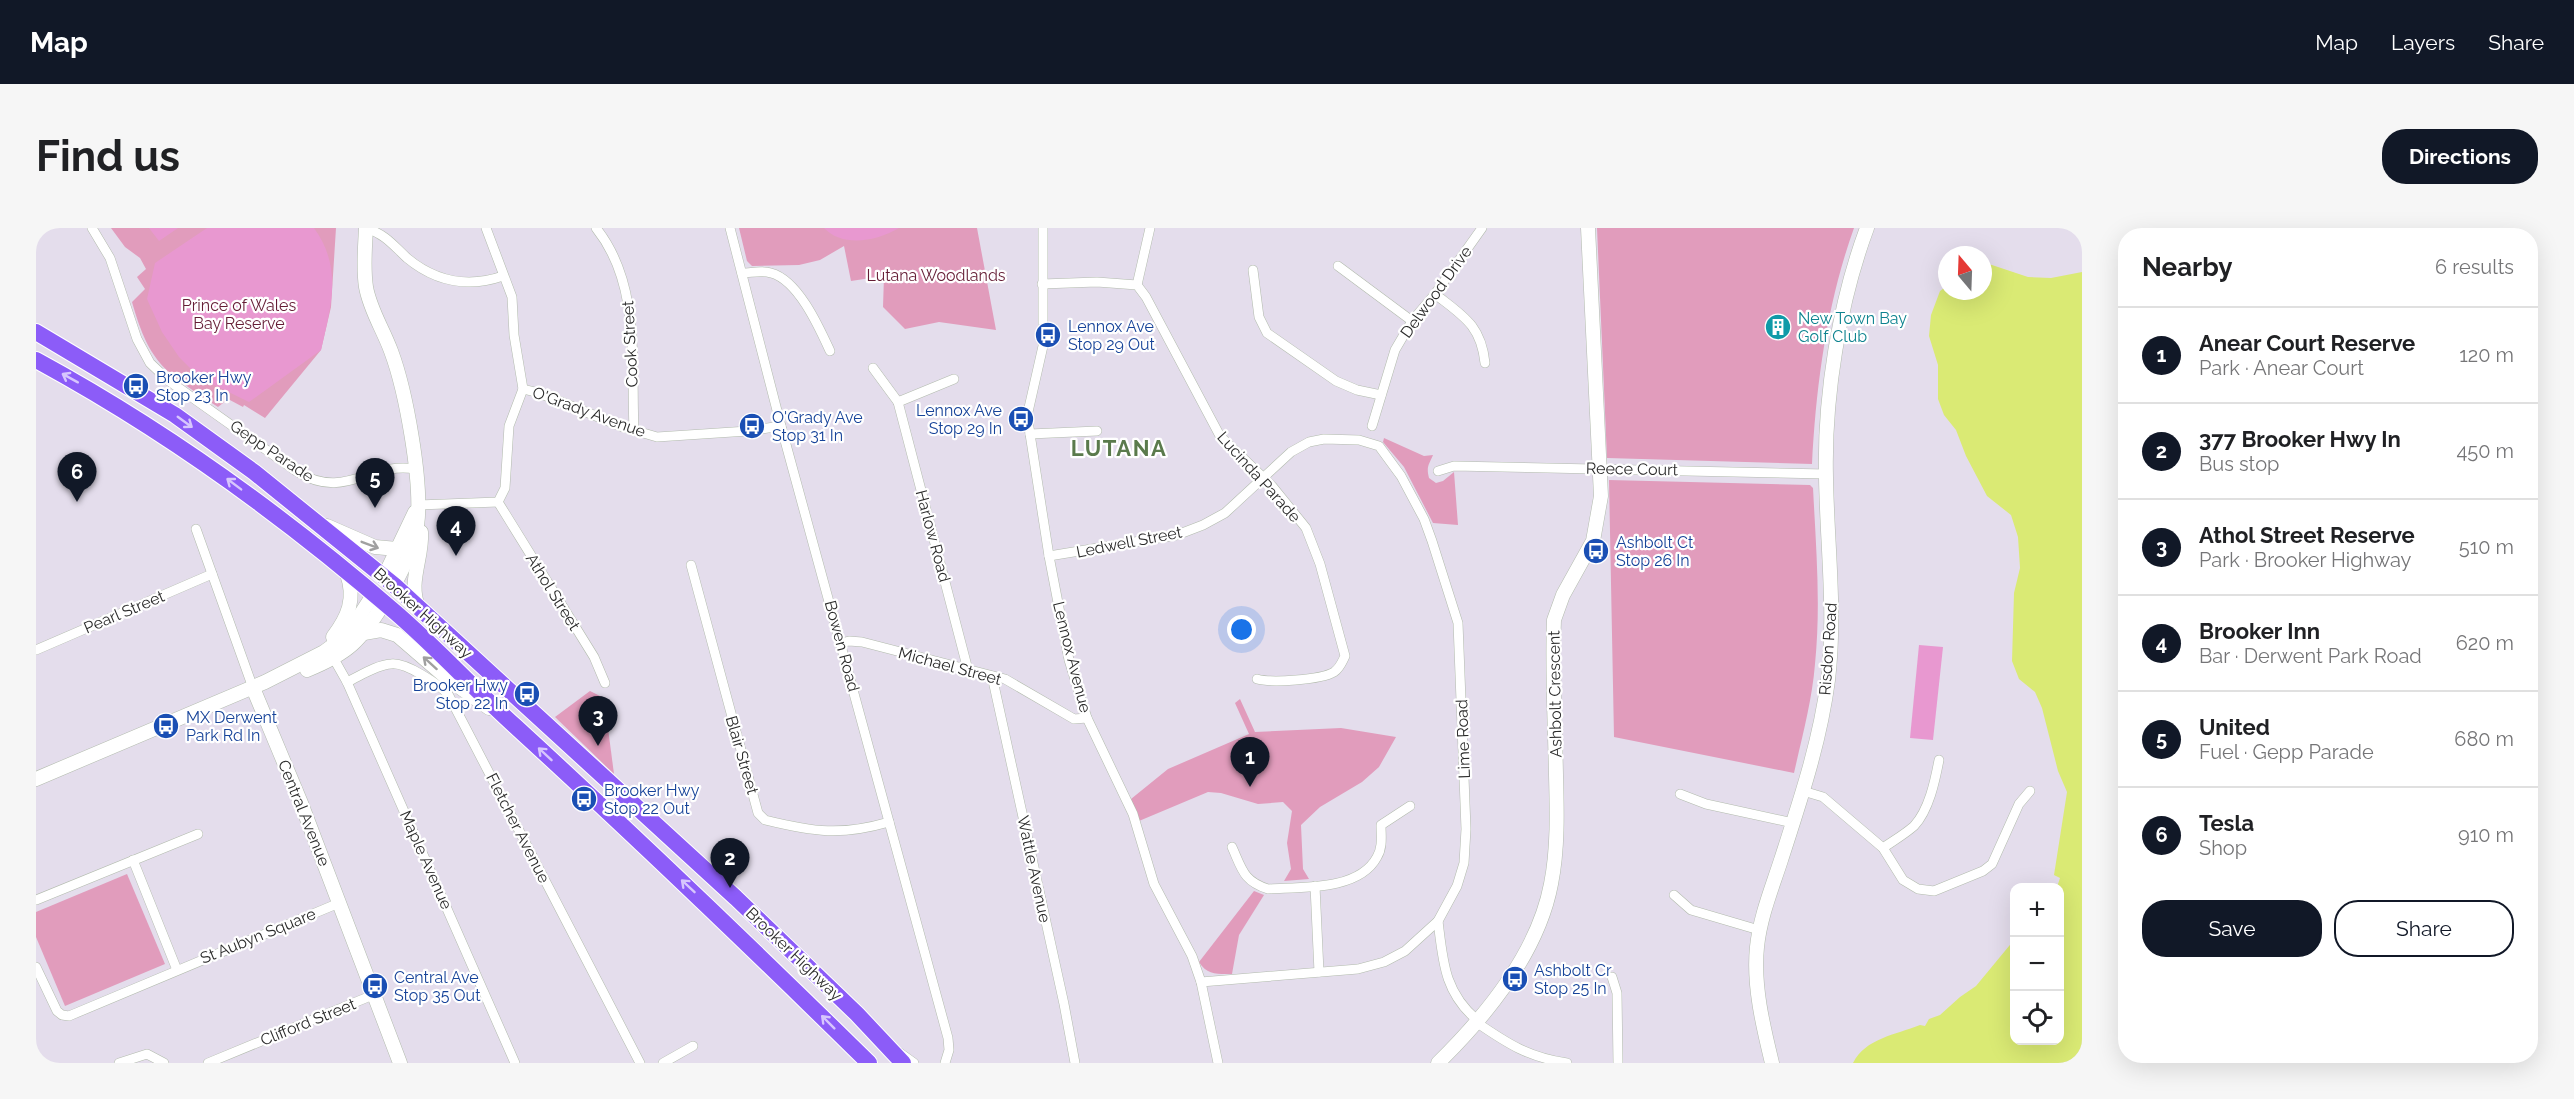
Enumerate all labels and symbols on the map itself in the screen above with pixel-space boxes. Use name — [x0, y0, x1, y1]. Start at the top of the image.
street label: Delwood Drive — [1396, 242, 1476, 342]
north arrow — [1938, 246, 1992, 300]
park label: Lutana Woodlands — [866, 266, 1006, 285]
park label: Prince of Wales Bay Reserve — [182, 296, 297, 333]
street label: Cook Street — [618, 299, 642, 388]
place label: New Town Bay Golf Club — [1798, 309, 1907, 346]
building icon: New Town Bay Golf Club — [1763, 312, 1793, 342]
place label: Lennox Ave Stop 29 Out — [1068, 317, 1156, 354]
bus stop icon: Lennox Ave Stop 29 Out — [1033, 320, 1063, 350]
place label: Brooker Hwy Stop 23 In — [156, 368, 252, 405]
bus stop icon: Brooker Hwy Stop 23 In — [121, 371, 151, 401]
one-way arrow — [62, 372, 79, 384]
street label: O'Grady Avenue — [530, 383, 648, 441]
place label: Lennox Ave Stop 29 In — [916, 401, 1002, 438]
bus stop icon: Lennox Ave Stop 29 In — [1006, 404, 1036, 434]
place label: O'Grady Ave Stop 31 In — [772, 408, 863, 445]
bus stop icon: O'Grady Ave Stop 31 In — [737, 411, 767, 441]
one-way arrow — [176, 416, 192, 428]
street label: Gepp Parade — [227, 416, 317, 486]
street label: Lucinda Parade — [1213, 428, 1305, 526]
district label: LUTANA — [1071, 435, 1167, 461]
pin: 6 — [58, 452, 96, 502]
pin: 5 — [356, 458, 394, 508]
street label: Reece Court — [1586, 459, 1679, 479]
one-way arrow — [226, 478, 242, 491]
street label: Harlow Road — [912, 488, 954, 584]
pin: 4 — [436, 506, 476, 556]
street label: Ledwell Street — [1075, 522, 1184, 562]
place label: Ashbolt Ct Stop 26 In — [1616, 533, 1694, 570]
bus stop icon: Ashbolt Ct Stop 26 In — [1581, 536, 1611, 566]
one-way arrow — [361, 540, 379, 551]
street label: Athol Street — [522, 550, 584, 634]
street label: Brooker Highway — [370, 564, 476, 662]
street label: Pearl Street — [81, 586, 168, 638]
street label: Bowen Road — [821, 598, 863, 694]
street label: Lennox Avenue — [1049, 599, 1095, 715]
street label: Risdon Road — [1815, 602, 1841, 696]
your location — [1227, 615, 1256, 644]
street label: Ashbolt Crescent — [1544, 630, 1566, 758]
street label: Michael Street — [896, 643, 1004, 689]
one-way arrow — [423, 656, 438, 670]
place label: Brooker Hwy Stop 22 In — [413, 676, 508, 713]
bus stop icon: Brooker Hwy Stop 22 In — [512, 679, 542, 709]
pin: 3 — [578, 696, 618, 746]
street label: Lime Road — [1452, 699, 1474, 779]
place label: MX Derwent Park Rd In — [186, 708, 278, 745]
bus stop icon: MX Derwent Park Rd In — [151, 711, 181, 741]
street label: Blair Street — [722, 713, 762, 797]
pin: 1 — [1230, 738, 1270, 787]
one-way arrow — [538, 747, 553, 761]
street label: Central Avenue — [274, 757, 334, 869]
street label: Fletcher Avenue — [482, 770, 554, 886]
place label: Brooker Hwy Stop 22 Out — [604, 781, 700, 818]
bus stop icon: Brooker Hwy Stop 22 Out — [569, 784, 599, 814]
street label: Maple Avenue — [396, 808, 456, 912]
street label: Wattle Avenue — [1013, 814, 1055, 924]
pin: 2 — [710, 838, 750, 888]
one-way arrow — [680, 879, 695, 893]
street label: Brooker Highway — [742, 903, 846, 1005]
street label: St Aubyn Square — [197, 904, 319, 968]
place label: Ashbolt Cr Stop 25 In — [1534, 961, 1612, 998]
bus stop icon: Ashbolt Cr Stop 25 In — [1500, 964, 1530, 994]
place label: Central Ave Stop 35 Out — [394, 968, 481, 1005]
bus stop icon: Central Ave Stop 35 Out — [360, 971, 390, 1001]
street label: Clifford Street — [258, 994, 359, 1050]
one-way arrow — [820, 1015, 835, 1029]

